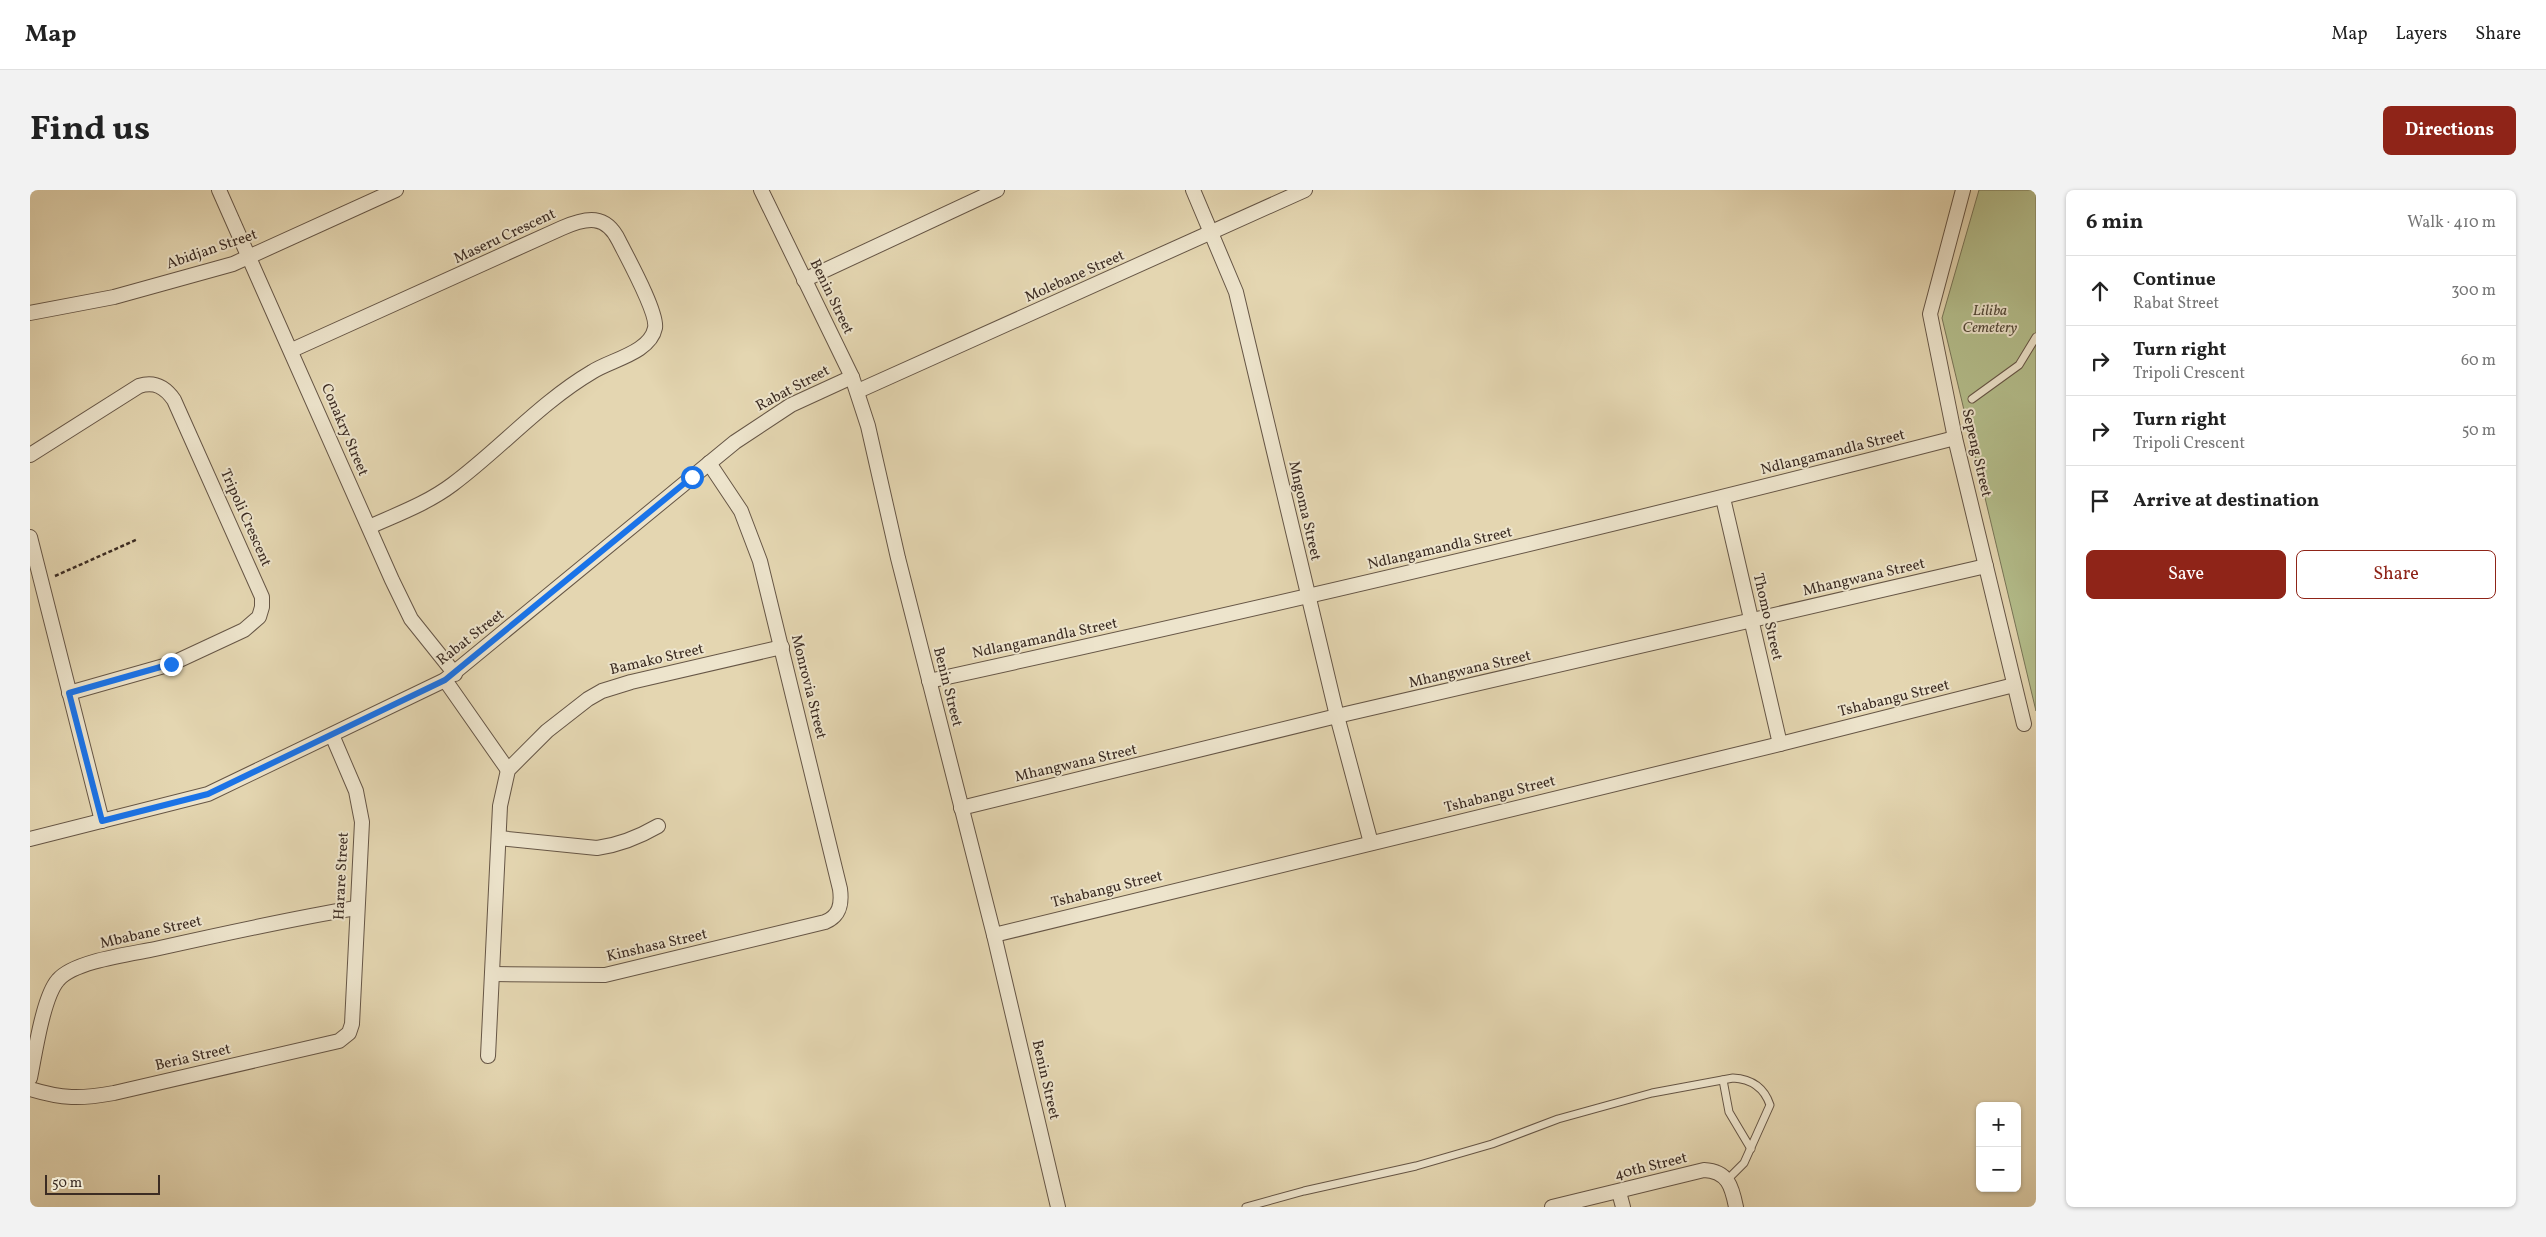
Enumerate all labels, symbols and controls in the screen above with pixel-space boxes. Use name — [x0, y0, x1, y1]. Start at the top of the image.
text: Map — [25, 18, 76, 52]
text: Map — [2331, 22, 2367, 47]
text: Layers — [2395, 22, 2447, 47]
text: Share — [2475, 22, 2521, 47]
text: Find us — [30, 106, 150, 154]
button: Directions — [2383, 106, 2516, 155]
street label: Maseru Crescent — [451, 204, 559, 270]
text: 6 min — [2086, 208, 2143, 237]
text: Walk · 410 m — [2407, 212, 2496, 234]
street label: Abidjan Street — [164, 225, 260, 275]
street label: Molebane Street — [1022, 246, 1128, 308]
street label: Benin Street — [804, 256, 858, 338]
text: Continue — [2133, 267, 2216, 293]
icon: ahead — [2086, 277, 2114, 305]
text: 300 m — [2451, 280, 2496, 302]
text: Rabat Street — [2133, 293, 2219, 315]
park label: Liliba Cemetery — [1963, 301, 2018, 339]
text: Turn right — [2133, 337, 2226, 363]
icon: right — [2086, 347, 2114, 375]
text: 60 m — [2461, 350, 2496, 372]
street label: Rabat Street — [752, 361, 834, 417]
text: Tripoli Crescent — [2133, 363, 2245, 385]
street label: Conakry Street — [315, 380, 373, 480]
street label: Sepeng Street — [1956, 407, 1996, 499]
text: Turn right — [2133, 407, 2226, 433]
icon: right — [2086, 417, 2114, 445]
text: 50 m — [2462, 420, 2496, 442]
street label: Ndlangamandla Street — [1759, 425, 1907, 481]
text: Tripoli Crescent — [2133, 433, 2245, 455]
street label: Mngoma Street — [1282, 459, 1326, 563]
street label: Tripoli Crescent — [214, 466, 276, 570]
route start — [681, 466, 704, 489]
icon: arrive — [2086, 487, 2114, 515]
text: Arrive at destination — [2133, 488, 2319, 514]
street label: Ndlangamandla Street — [1365, 522, 1515, 576]
button: Save — [2086, 550, 2286, 599]
button: Share — [2296, 550, 2496, 599]
street label: Mhangwana Street — [1801, 554, 1927, 602]
street label: Thomo Street — [1747, 571, 1787, 663]
street label: Rabat Street — [433, 605, 509, 671]
street label: Ndlangamandla Street — [970, 613, 1120, 665]
street label: Monrovia Street — [785, 633, 831, 741]
street label: Bamako Street — [608, 639, 706, 681]
street label: Benin Street — [927, 645, 967, 729]
street label: Mhangwana Street — [1407, 646, 1533, 694]
route end — [160, 653, 183, 676]
street label: Tshabangu Street — [1836, 675, 1952, 723]
street label: Mhangwana Street — [1013, 740, 1139, 788]
street label: Tshabangu Street — [1442, 771, 1558, 819]
street label: Harare Street — [329, 831, 355, 921]
street label: Tshabangu Street — [1049, 866, 1165, 914]
street label: Mbabane Street — [98, 911, 204, 955]
street label: Kinshasa Street — [605, 924, 709, 968]
street label: Benin Street — [1026, 1038, 1064, 1122]
street label: Beria Street — [153, 1039, 233, 1077]
map controls — [1976, 1102, 2021, 1192]
button: + — [1976, 1102, 2021, 1147]
button: − — [1976, 1147, 2021, 1192]
street label: 40th Street — [1612, 1148, 1690, 1186]
scale bar — [45, 1172, 160, 1195]
text: 50 m — [52, 1174, 82, 1193]

